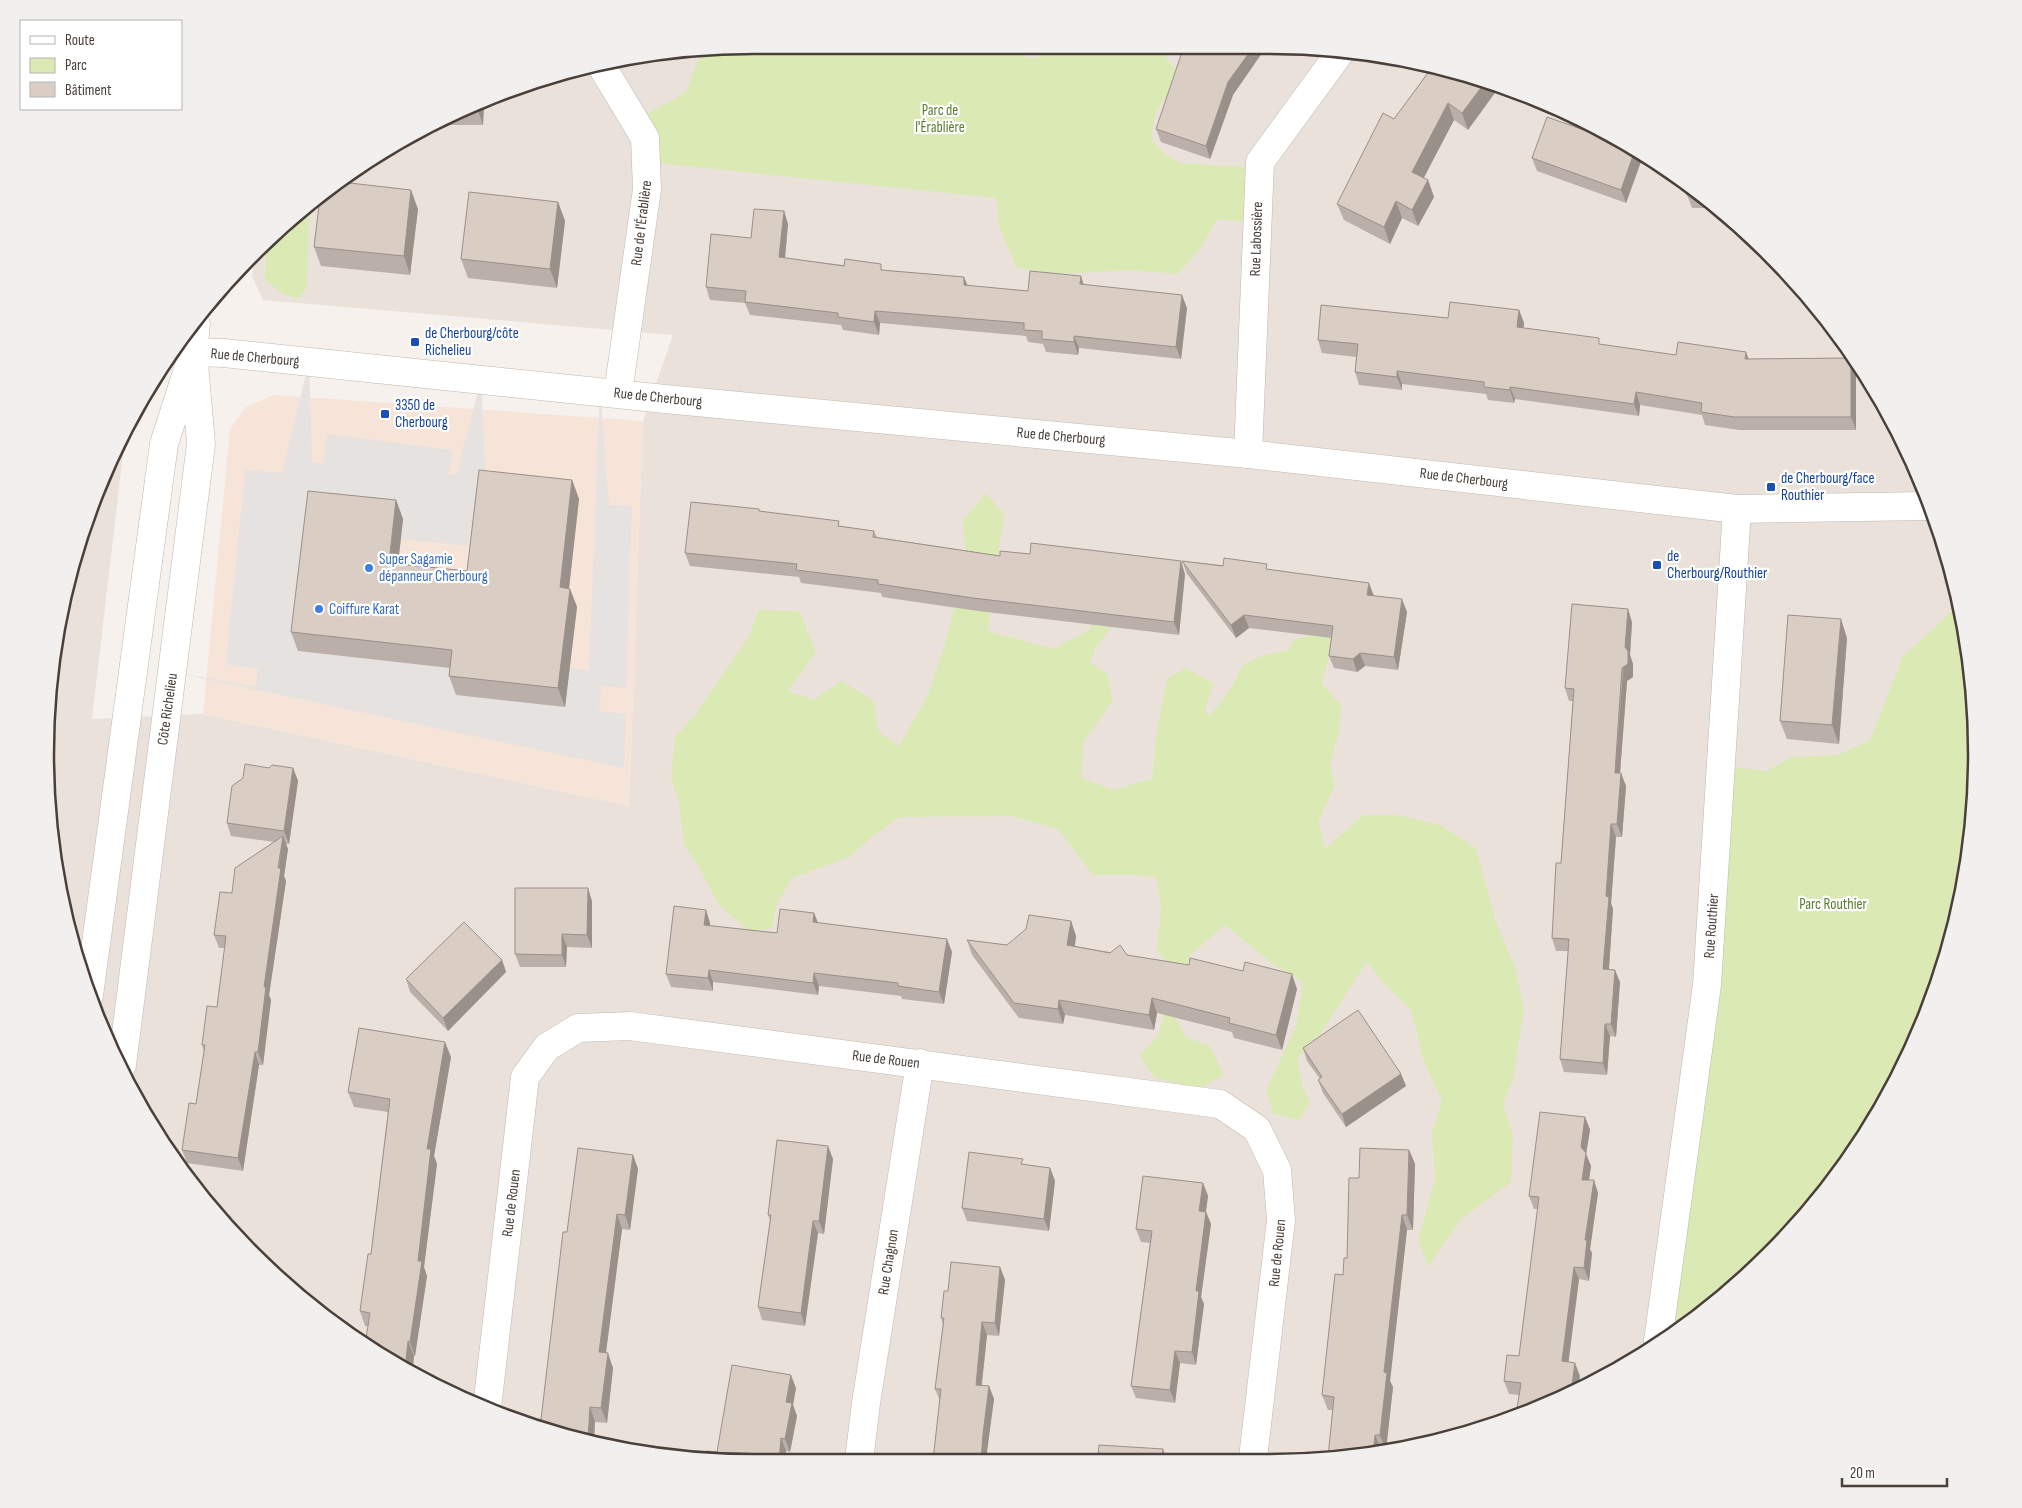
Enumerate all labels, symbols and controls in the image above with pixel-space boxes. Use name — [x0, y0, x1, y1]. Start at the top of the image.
legend — [20, 20, 182, 110]
text: Route — [65, 31, 95, 50]
text: Parc — [65, 56, 87, 75]
text: Bâtiment — [65, 81, 112, 100]
park label: Parc de l'Érablière — [915, 101, 965, 137]
street label: Rue de l'Érablière — [627, 179, 656, 267]
street label: Rue Labossière — [1246, 201, 1267, 277]
place label: de Cherbourg/côte Richelieu — [425, 324, 519, 360]
marker: de Cherbourg/côte Richelieu — [409, 336, 421, 348]
street label: Rue de Cherbourg — [210, 344, 300, 371]
street label: Rue de Cherbourg — [613, 383, 703, 412]
place label: 3350 de Cherbourg — [395, 396, 448, 432]
marker: 3350 de Cherbourg — [379, 408, 391, 420]
street label: Rue de Cherbourg — [1016, 423, 1106, 450]
street label: Rue de Cherbourg — [1419, 464, 1509, 493]
place label: de Cherbourg/face Routhier — [1781, 469, 1875, 505]
marker: de Cherbourg/face Routhier — [1765, 481, 1777, 493]
place label: de Cherbourg/Routhier — [1667, 547, 1768, 583]
place label: Super Sagamie dépanneur Cherbourg — [379, 550, 488, 586]
marker: de Cherbourg/Routhier — [1651, 559, 1663, 571]
marker: Super Sagamie dépanneur Cherbourg — [363, 562, 375, 574]
place label: Coiffure Karat — [329, 600, 400, 619]
marker: Coiffure Karat — [313, 603, 325, 615]
street label: Côte Richelieu — [153, 672, 182, 746]
street label: Rue Routhier — [1700, 892, 1723, 959]
park label: Parc Routhier — [1799, 895, 1868, 914]
street label: Rue de Rouen — [851, 1046, 921, 1073]
street label: Rue de Rouen — [498, 1168, 525, 1238]
street label: Rue de Rouen — [1264, 1218, 1290, 1288]
street label: Rue Chagnon — [874, 1228, 903, 1296]
scale bar — [1842, 1456, 1947, 1488]
text: 20 m — [1850, 1464, 1875, 1483]

